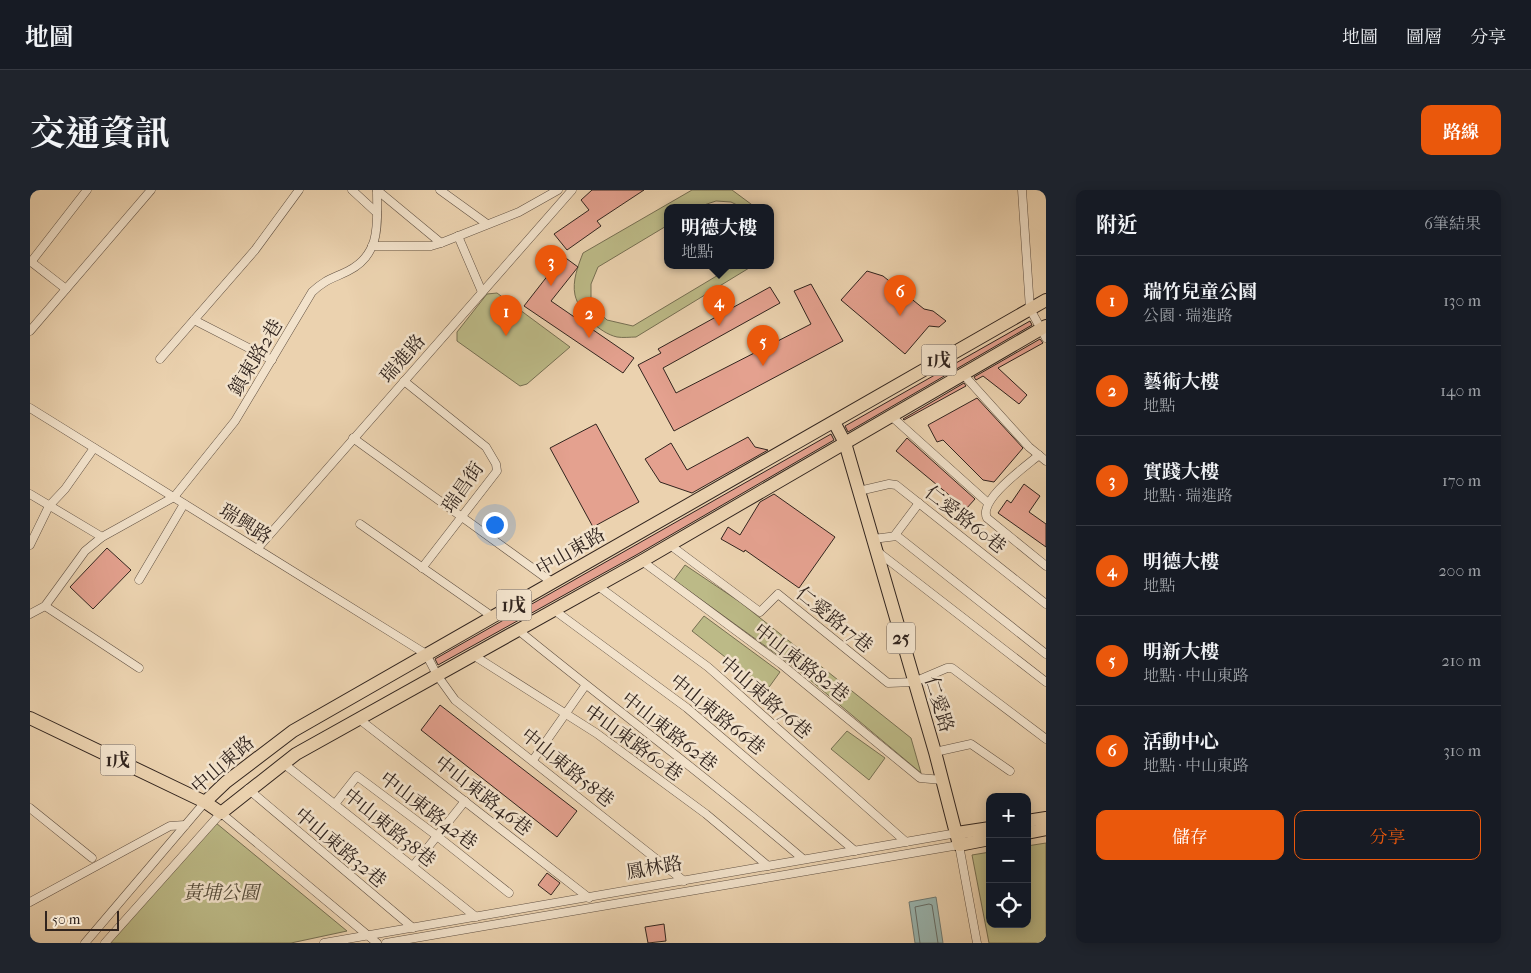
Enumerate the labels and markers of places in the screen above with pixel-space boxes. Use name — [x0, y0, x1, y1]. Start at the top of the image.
pin: 3 — [535, 245, 567, 286]
pin: 6 — [884, 275, 916, 316]
pin: 4 — [703, 285, 735, 326]
pin: 1 — [490, 295, 522, 336]
pin: 2 — [573, 297, 605, 338]
pin: 5 — [747, 325, 779, 366]

